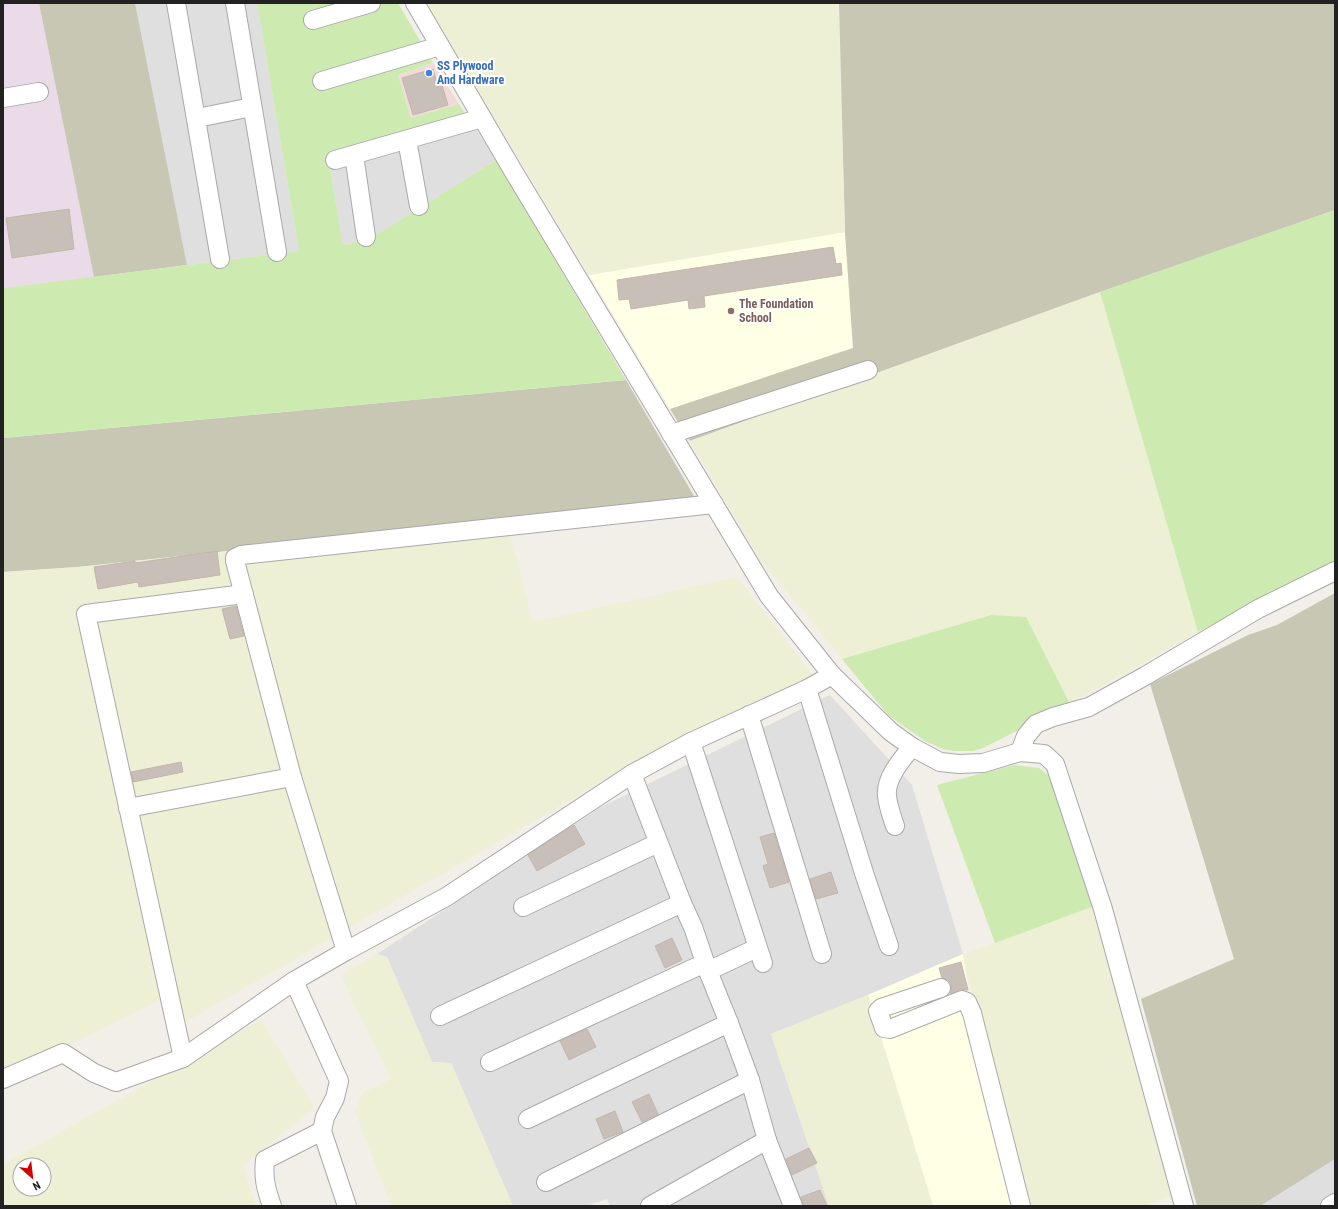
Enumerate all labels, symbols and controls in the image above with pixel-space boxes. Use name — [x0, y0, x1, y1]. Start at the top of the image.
place label: SS Plywood And Hardware — [437, 59, 504, 87]
marker: SS Plywood And Hardware — [424, 68, 434, 78]
place label: The Foundation School — [739, 297, 814, 325]
marker: The Foundation School — [726, 306, 736, 316]
north arrow — [12, 1157, 52, 1197]
text: N — [30, 1178, 42, 1193]

